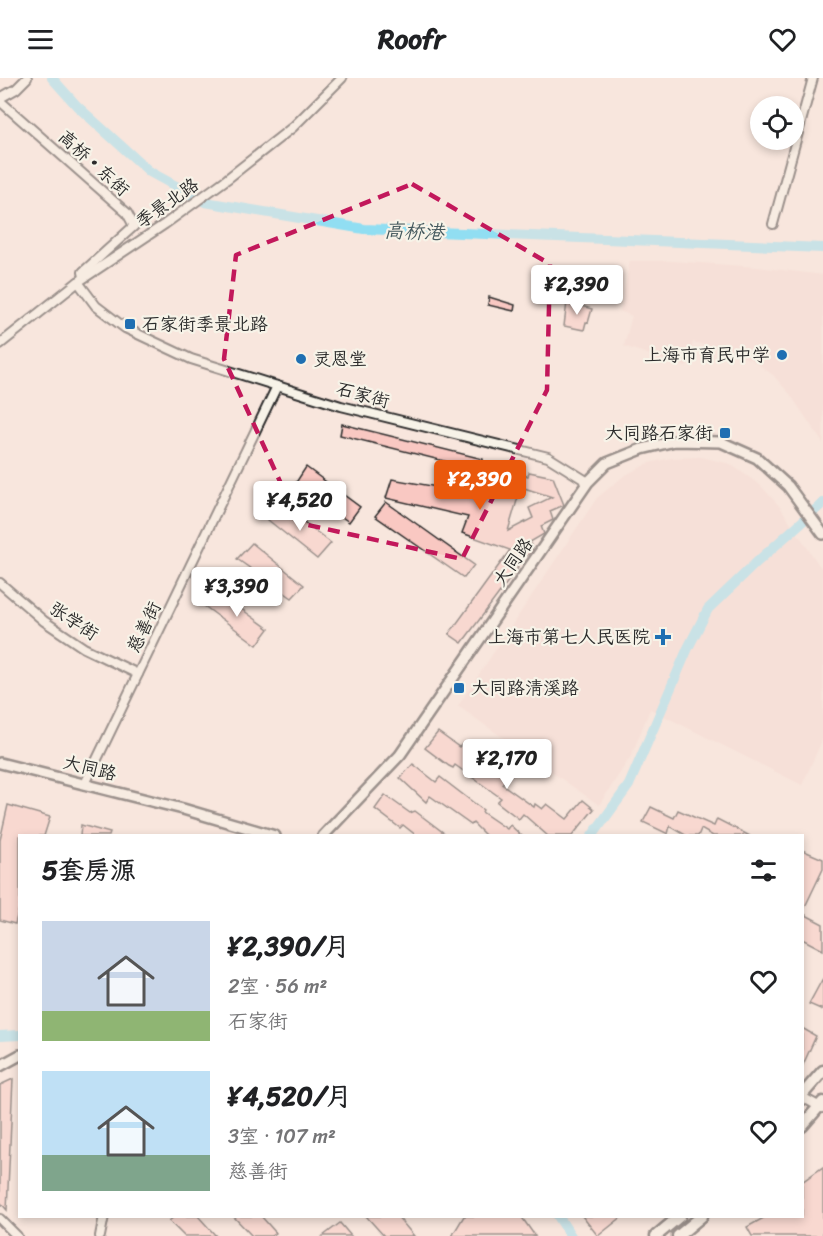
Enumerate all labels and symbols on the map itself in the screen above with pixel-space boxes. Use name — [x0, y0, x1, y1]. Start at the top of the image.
street label: 高桥 • 东街 — [51, 122, 137, 204]
street label: 季景北路 — [128, 169, 206, 237]
water label: 高桥港 — [383, 213, 447, 250]
pin: ¥2,390 — [528, 265, 626, 316]
place label: 石家街季景北路 — [142, 308, 268, 340]
marker: 石家街季景北路 — [123, 317, 137, 331]
place label: 上海市育民中学 — [644, 339, 770, 371]
place label: 灵恩堂 — [313, 343, 367, 375]
marker: 上海市育民中学 — [775, 348, 789, 362]
marker: 灵恩堂 — [294, 352, 308, 366]
street label: 石家街 — [333, 373, 393, 417]
place label: 大同路石家街 — [605, 417, 713, 449]
marker: 大同路石家街 — [718, 426, 732, 440]
pin: ¥2,390 — [431, 460, 529, 511]
pin: ¥4,520 — [251, 481, 349, 532]
street label: 大同路 — [484, 531, 542, 593]
pin: ¥3,390 — [188, 567, 286, 618]
street label: 张学街 — [43, 593, 105, 649]
street label: 慈善街 — [118, 596, 170, 658]
place label: 上海市第七人民医院 — [488, 621, 650, 653]
marker: 上海市第七人民医院 — [654, 628, 672, 646]
place label: 大同路清溪路 — [471, 672, 579, 704]
marker: 大同路清溪路 — [452, 681, 466, 695]
pin: ¥2,170 — [458, 739, 556, 790]
street label: 大同路 — [60, 746, 120, 790]

